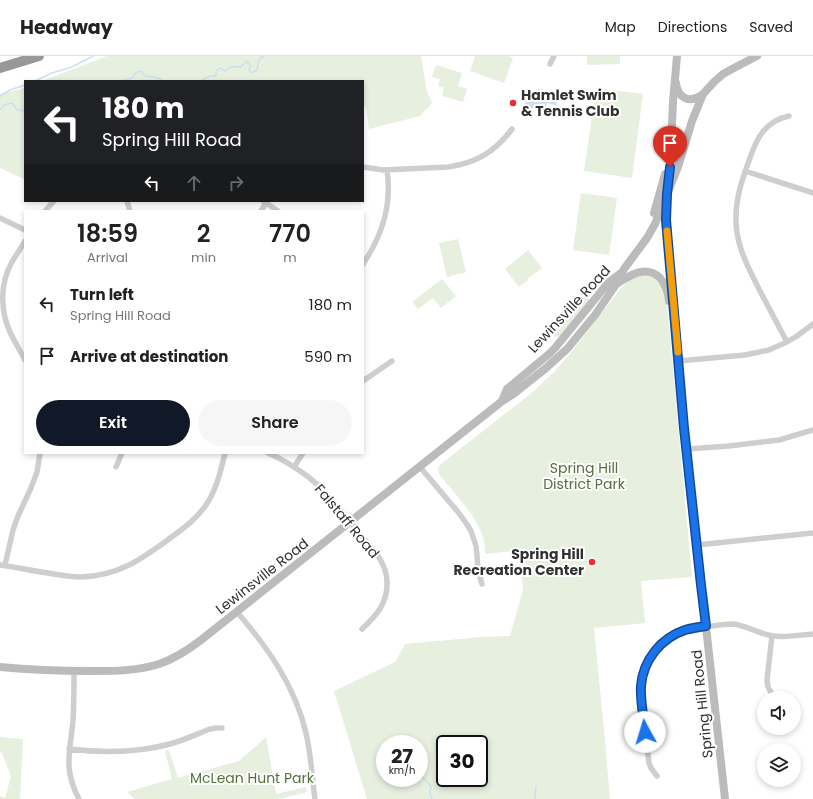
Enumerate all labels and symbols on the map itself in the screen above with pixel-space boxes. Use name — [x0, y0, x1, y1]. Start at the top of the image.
place label: Hamlet Swim & Tennis Club — [521, 85, 620, 121]
marker: Hamlet Swim & Tennis Club — [508, 98, 518, 108]
pin — [653, 126, 687, 167]
street label: Lewinsville Road — [523, 261, 615, 357]
park label: Spring Hill District Park — [543, 458, 626, 494]
street label: Falstaff Road — [310, 480, 384, 562]
street label: Lewinsville Road — [211, 533, 313, 619]
place label: Spring Hill Recreation Center — [453, 544, 584, 580]
marker: Spring Hill Recreation Center — [587, 557, 597, 567]
street label: Spring Hill Road — [686, 649, 718, 759]
position arrow — [624, 711, 666, 753]
speed limit sign: 30 — [436, 735, 488, 787]
park label: McLean Hunt Park — [190, 768, 315, 788]

